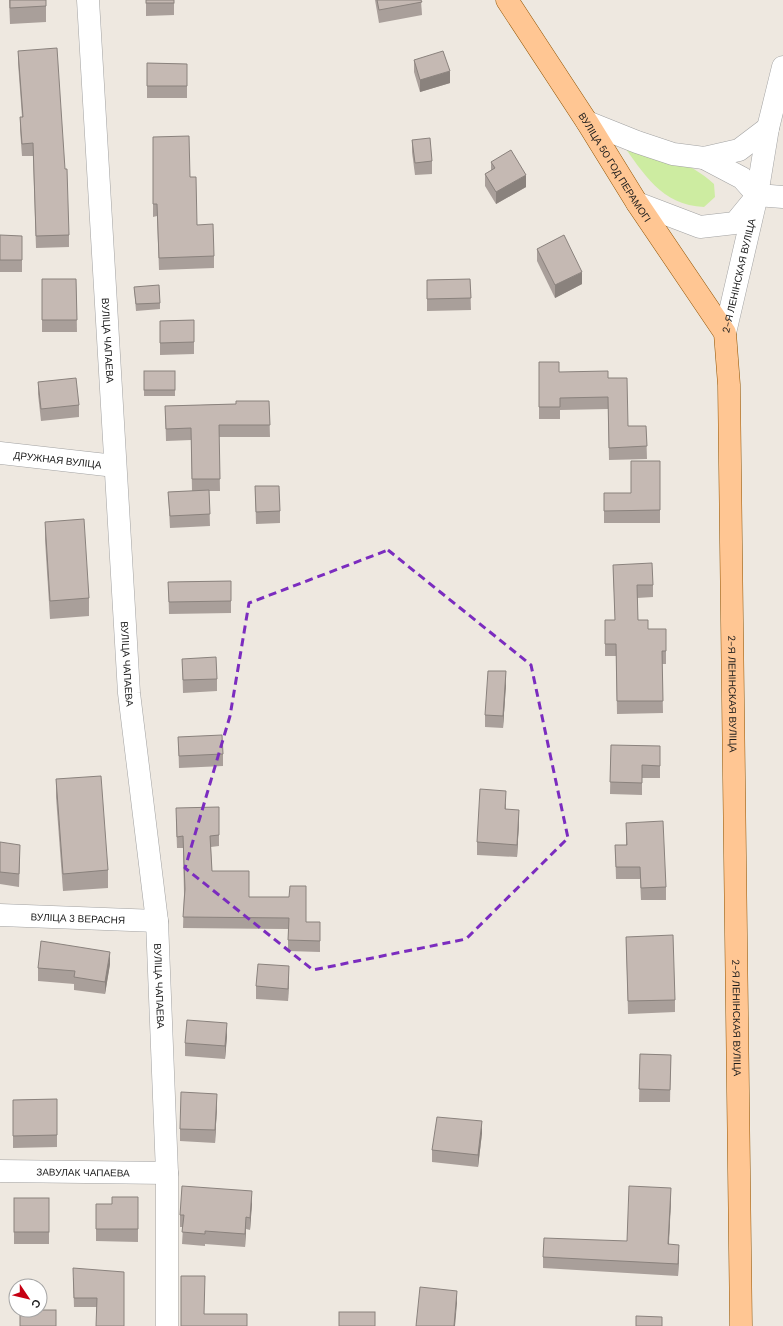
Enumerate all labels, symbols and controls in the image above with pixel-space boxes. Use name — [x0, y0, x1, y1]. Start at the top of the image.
street label: ВУЛІЦА 50 ГОД ПЕРАМОГІ — [576, 110, 654, 224]
street label: 2-Я ЛЕНІНСКАЯ ВУЛІЦА — [719, 217, 758, 334]
street label: ВУЛІЦА ЧАПАЕВА — [99, 297, 117, 384]
street label: ДРУЖНАЯ ВУЛІЦА — [13, 448, 103, 471]
street label: ВУЛІЦА ЧАПАЕВА — [118, 621, 137, 707]
street label: 2-Я ЛЕНІНСКАЯ ВУЛІЦА — [726, 635, 740, 753]
street label: ВУЛІЦА 3 ВЕРАСНЯ — [30, 910, 125, 926]
street label: ВУЛІЦА ЧАПАЕВА — [151, 943, 168, 1029]
street label: 2-Я ЛЕНІНСКАЯ ВУЛІЦА — [730, 959, 744, 1077]
street label: ЗАВУЛАК ЧАПАЕВА — [36, 1165, 130, 1179]
north arrow — [8, 1278, 48, 1318]
text: С — [28, 1296, 44, 1311]

